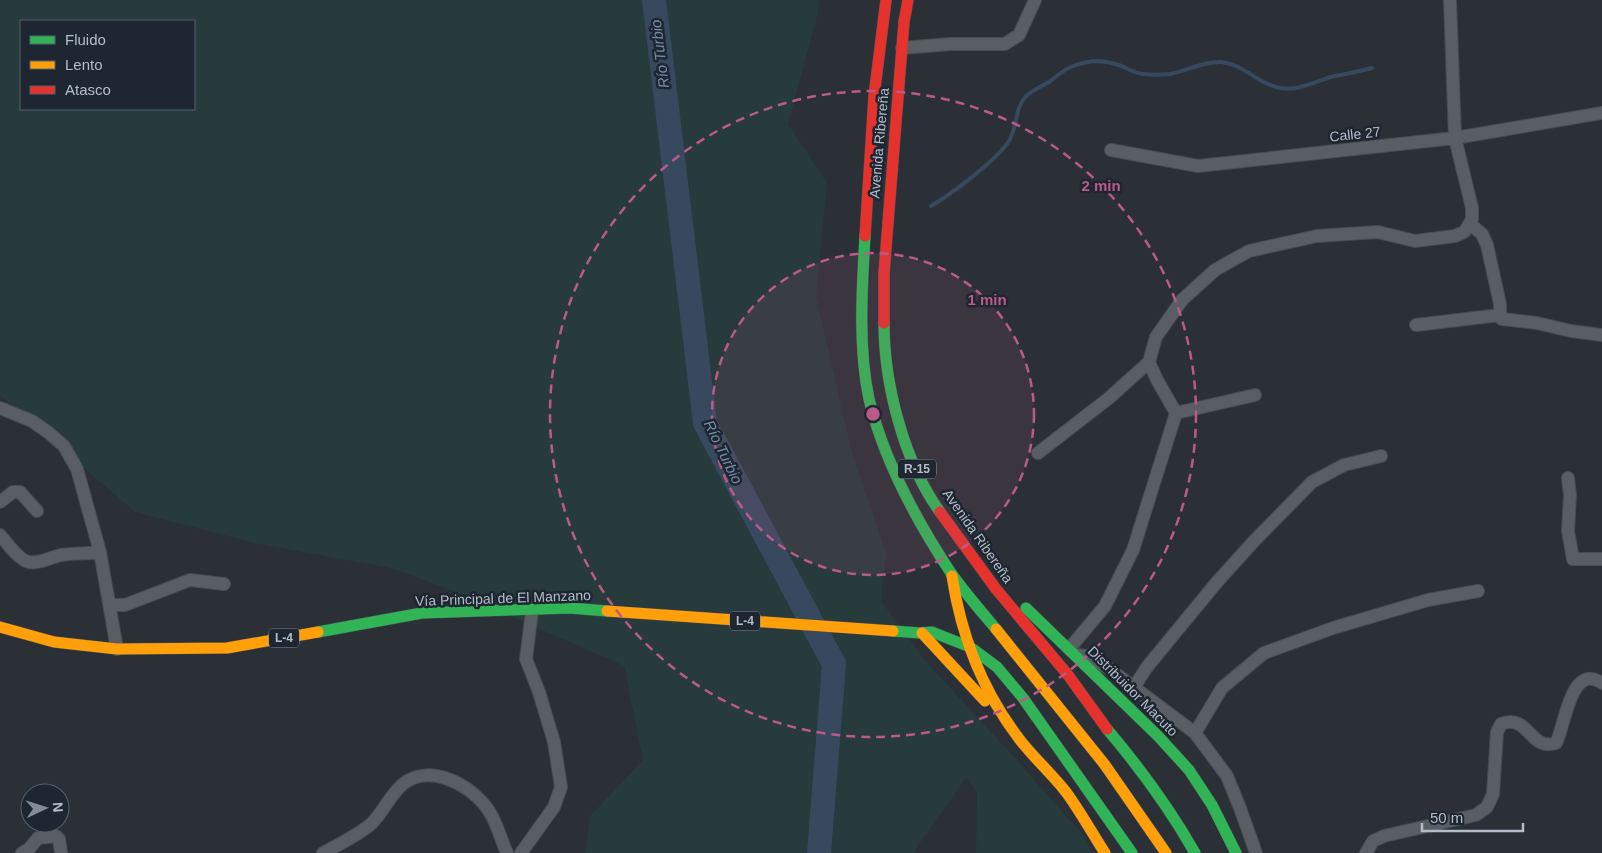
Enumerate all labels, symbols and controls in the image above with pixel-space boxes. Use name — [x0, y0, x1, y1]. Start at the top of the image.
water label: Río Turbio — [647, 19, 672, 89]
legend — [20, 20, 195, 110]
text: Fluido — [65, 31, 106, 48]
text: Lento — [65, 56, 103, 73]
text: Atasco — [65, 81, 111, 98]
street label: Avenida Ribereña — [866, 87, 892, 199]
street label: Calle 27 — [1329, 123, 1382, 145]
text: 2 min — [1081, 177, 1121, 194]
text: 1 min — [967, 291, 1007, 308]
centre of rings — [864, 405, 882, 423]
water label: Río Turbio — [701, 417, 746, 486]
road number: R-15 — [898, 459, 936, 478]
street label: Avenida Ribereña — [940, 486, 1017, 586]
street label: Vía Principal de El Manzano — [415, 587, 591, 609]
road number: L-4 — [730, 612, 760, 630]
road number: L-4 — [269, 628, 299, 648]
street label: Distribuidor Macuto — [1085, 643, 1181, 739]
north arrow — [20, 783, 70, 833]
scale bar — [1422, 800, 1523, 832]
text: N — [50, 801, 66, 813]
text: 50 m — [1430, 809, 1463, 826]

